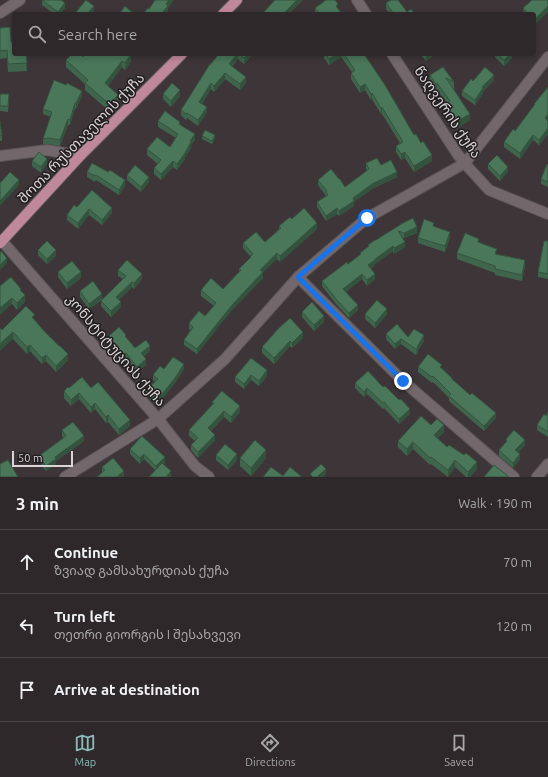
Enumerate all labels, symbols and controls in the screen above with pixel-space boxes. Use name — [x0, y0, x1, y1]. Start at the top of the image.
search box — [12, 12, 536, 56]
icon: search — [26, 23, 48, 45]
text: Search here — [58, 26, 137, 43]
street label: წაღვერის ქუჩა — [411, 63, 485, 162]
street label: შოთა რუსთაველის ქუჩა — [15, 70, 148, 207]
route start — [358, 209, 376, 227]
street label: კონსტიტუციას ქუჩა — [62, 291, 169, 410]
route end — [394, 372, 412, 390]
scale bar — [12, 449, 73, 468]
text: 50 m — [18, 452, 42, 464]
text: 3 min — [16, 494, 59, 513]
text: Walk · 190 m — [458, 496, 532, 510]
text: Continue — [54, 544, 118, 561]
icon: ahead — [16, 551, 38, 573]
text: 70 m — [503, 555, 532, 569]
text: ზვიად გამსახურდიას ქუჩა — [54, 563, 229, 577]
text: Turn left — [54, 608, 115, 625]
icon: left — [16, 615, 38, 637]
text: 120 m — [496, 619, 532, 633]
text: თეთრი გიორგის I შესახვევი — [54, 627, 241, 641]
icon: arrive — [16, 679, 38, 701]
text: Arrive at destination — [54, 681, 200, 698]
tab: Map — [74, 732, 96, 768]
tab: Directions — [245, 732, 296, 768]
tab: Saved — [444, 732, 474, 768]

